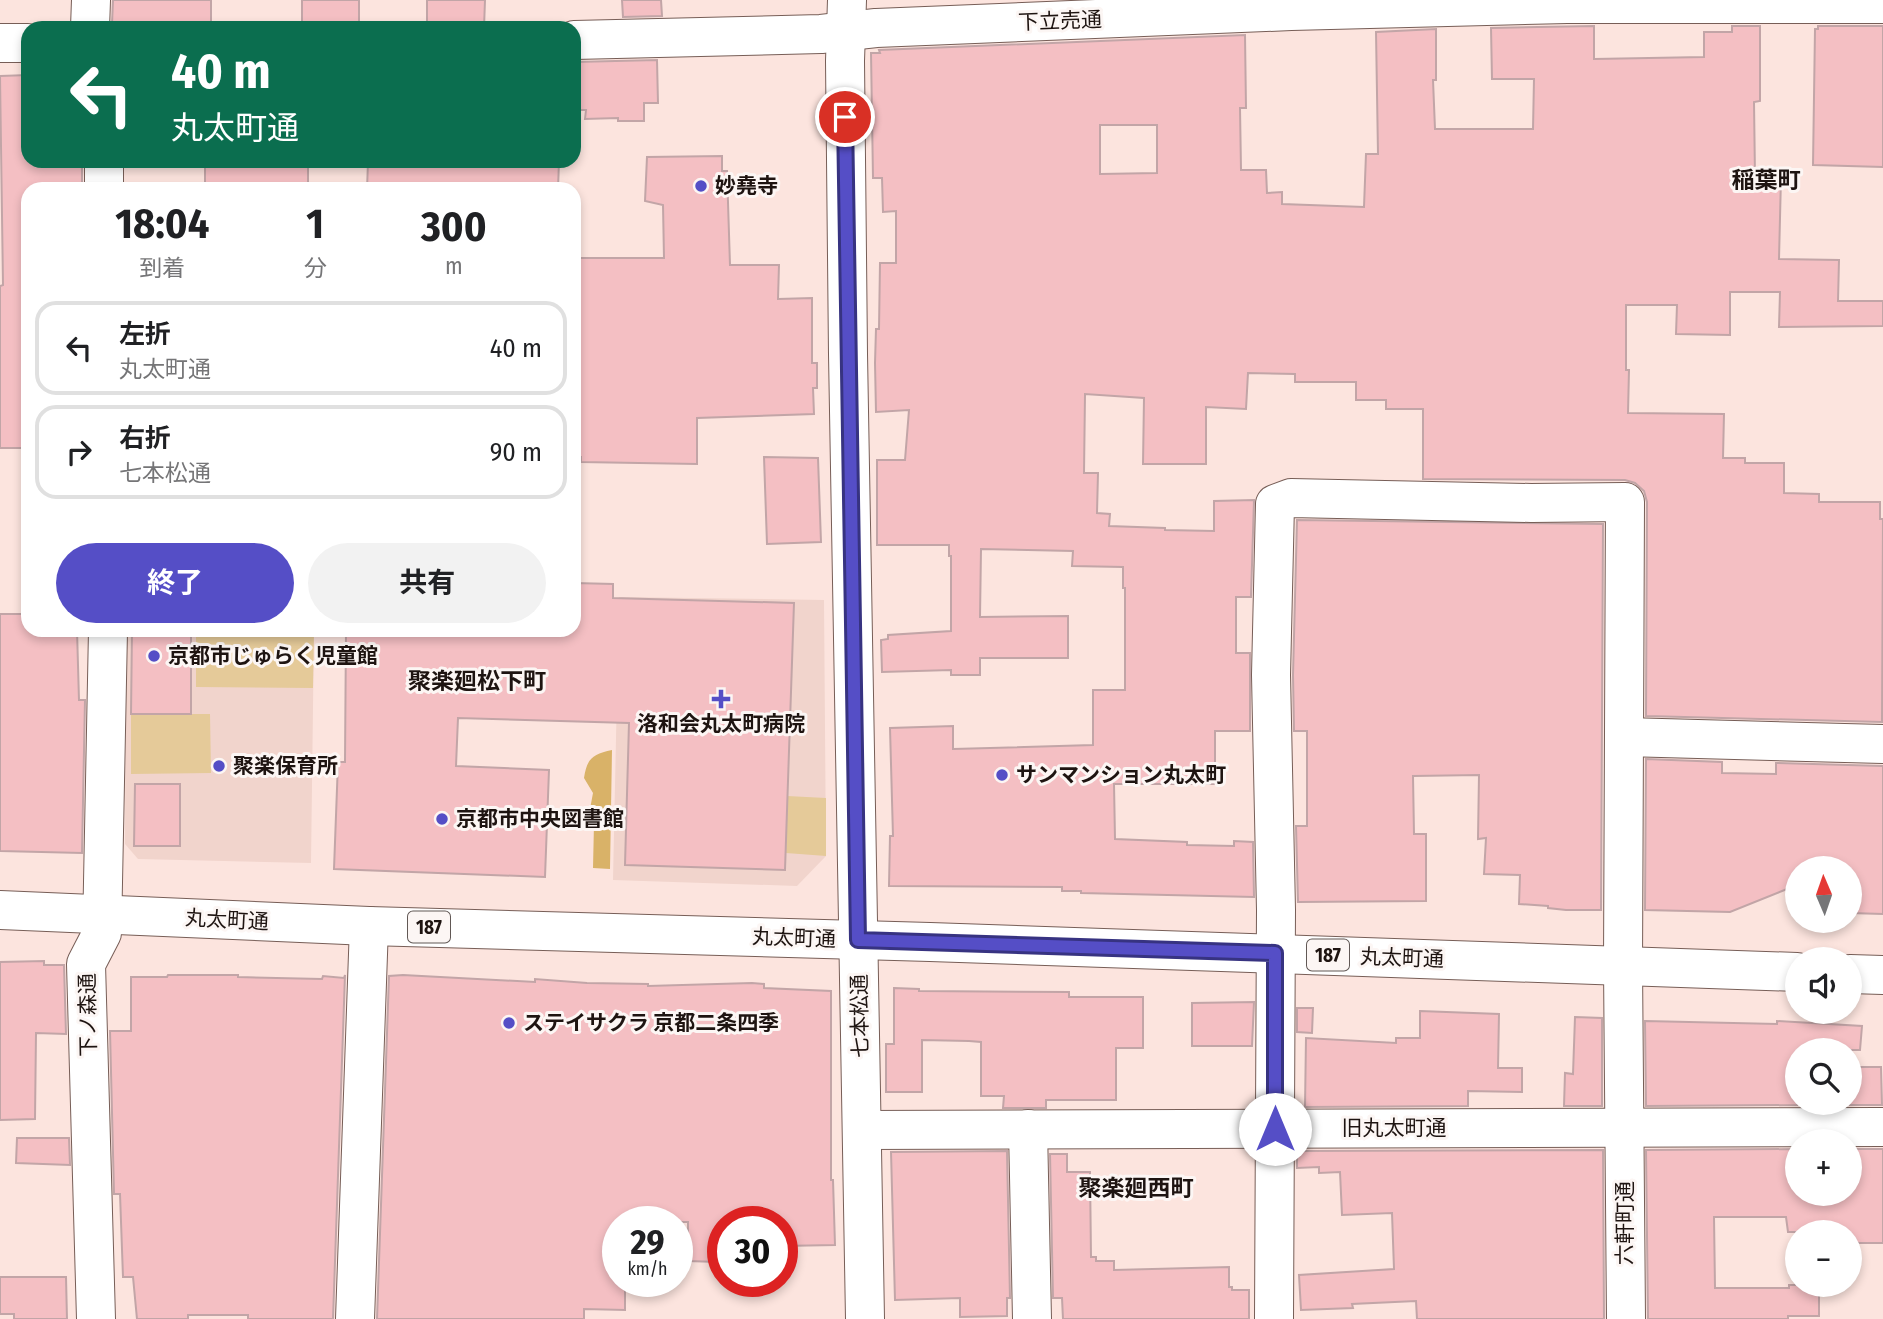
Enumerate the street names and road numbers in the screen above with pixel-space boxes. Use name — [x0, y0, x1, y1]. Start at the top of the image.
street label: 下立売通 — [1018, 7, 1102, 35]
street label: 丸太町通 — [184, 905, 270, 935]
road number: 187 — [408, 911, 450, 942]
street label: 丸太町通 — [752, 924, 836, 952]
road number: 187 — [1307, 939, 1349, 970]
street label: 丸太町通 — [1360, 944, 1444, 972]
street label: 下ノ森通 — [74, 973, 102, 1057]
street label: 七本松通 — [846, 974, 874, 1058]
street label: 旧丸太町通 — [1342, 1115, 1447, 1141]
street label: 六軒町通 — [1612, 1181, 1638, 1265]

